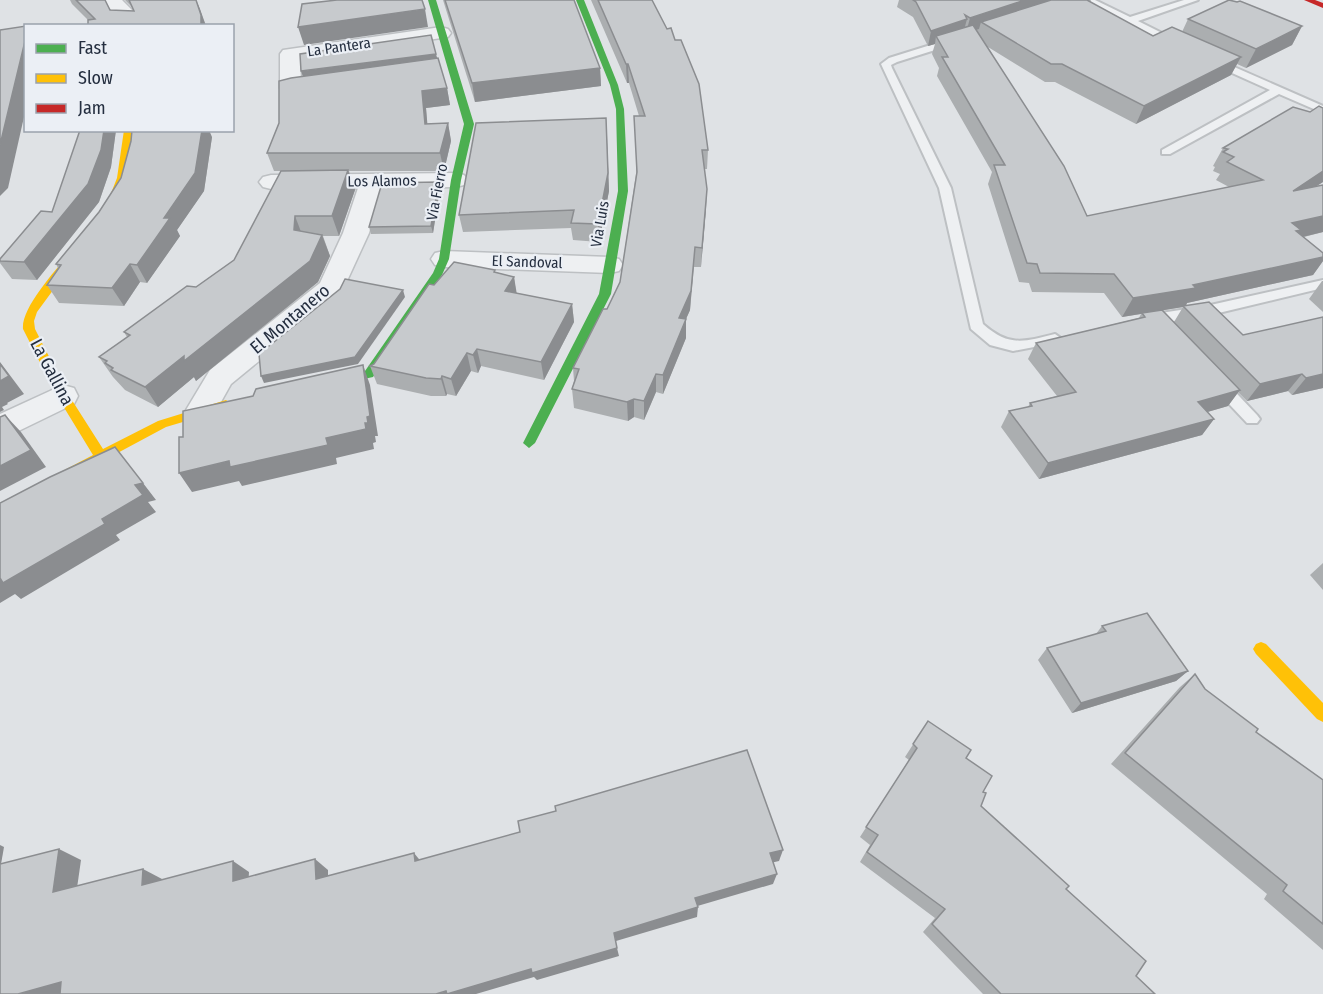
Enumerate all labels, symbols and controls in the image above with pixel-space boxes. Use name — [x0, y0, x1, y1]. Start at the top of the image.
legend — [24, 24, 234, 132]
street label: La Pantera — [306, 34, 372, 60]
text: Fast — [78, 37, 107, 59]
text: Slow — [78, 67, 113, 89]
text: Jam — [78, 97, 106, 119]
street label: Via Fierro — [423, 162, 451, 222]
street label: Los Alamos — [347, 171, 417, 191]
street label: Via Luis — [587, 199, 613, 249]
street label: El Sandoval — [491, 252, 563, 272]
street label: El Montanero — [246, 279, 334, 359]
street label: La Gallina — [25, 335, 79, 409]

